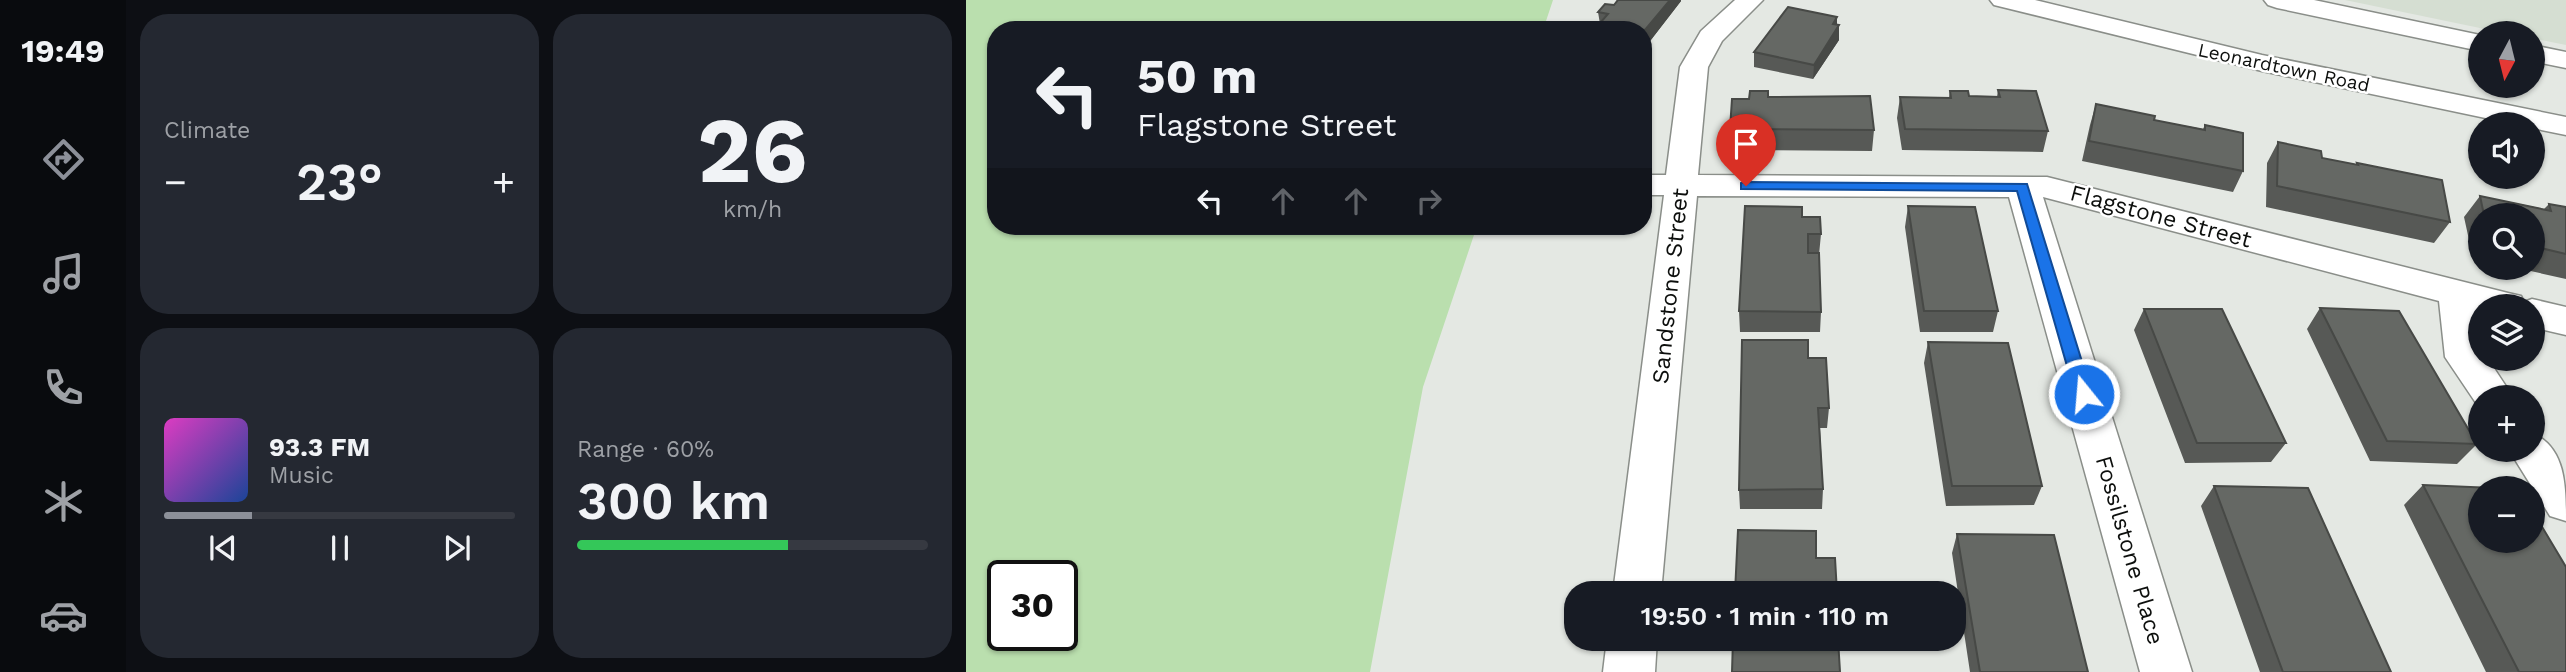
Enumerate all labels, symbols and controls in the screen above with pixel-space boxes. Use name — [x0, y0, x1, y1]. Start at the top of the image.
north arrow — [2468, 21, 2544, 98]
map controls — [2468, 21, 2545, 553]
text: 19:49 — [21, 32, 105, 70]
street label: Leonardtown Road — [2196, 38, 2372, 97]
text: 50 m — [1137, 47, 1257, 105]
icon: left — [1022, 49, 1113, 140]
text: 26 — [697, 97, 808, 204]
text: Flagstone Street — [1137, 106, 1396, 144]
button: sound — [2468, 112, 2545, 189]
pin — [1716, 114, 1776, 186]
text: Climate — [164, 117, 250, 144]
icon: arrive — [1727, 125, 1765, 163]
icon: directions — [39, 135, 88, 184]
text: 23° — [296, 152, 383, 213]
text: − — [164, 160, 187, 204]
text: + — [492, 160, 515, 204]
street label: Flagstone Street — [2067, 179, 2255, 254]
icon: left — [1191, 182, 1229, 220]
icon: ahead — [1264, 182, 1302, 220]
icon: ahead — [1337, 182, 1375, 220]
icon: right — [1410, 182, 1448, 220]
street label: Sandstone Street — [1647, 187, 1694, 385]
text: km/h — [723, 196, 782, 223]
button: search — [2468, 203, 2545, 280]
icon: music — [39, 249, 88, 298]
button: layers — [2468, 294, 2545, 371]
position arrow — [2047, 357, 2121, 431]
icon: phone — [39, 363, 88, 412]
button: + — [2468, 385, 2545, 462]
text: 93.3 FM — [269, 432, 370, 462]
text: Range · 60% — [577, 436, 714, 463]
street label: Fossilstone Place — [2090, 453, 2169, 648]
text: Music — [269, 462, 334, 489]
text: 300 km — [577, 471, 770, 532]
button: − — [2468, 476, 2545, 553]
icon: climate — [39, 477, 88, 526]
icon: previous — [204, 529, 242, 567]
icon: pause — [321, 529, 359, 567]
icon: next — [438, 529, 476, 567]
speed limit sign: 30 — [987, 560, 1078, 651]
icon: car — [39, 591, 88, 640]
text: 19:50 · 1 min · 110 m — [1641, 601, 1889, 631]

